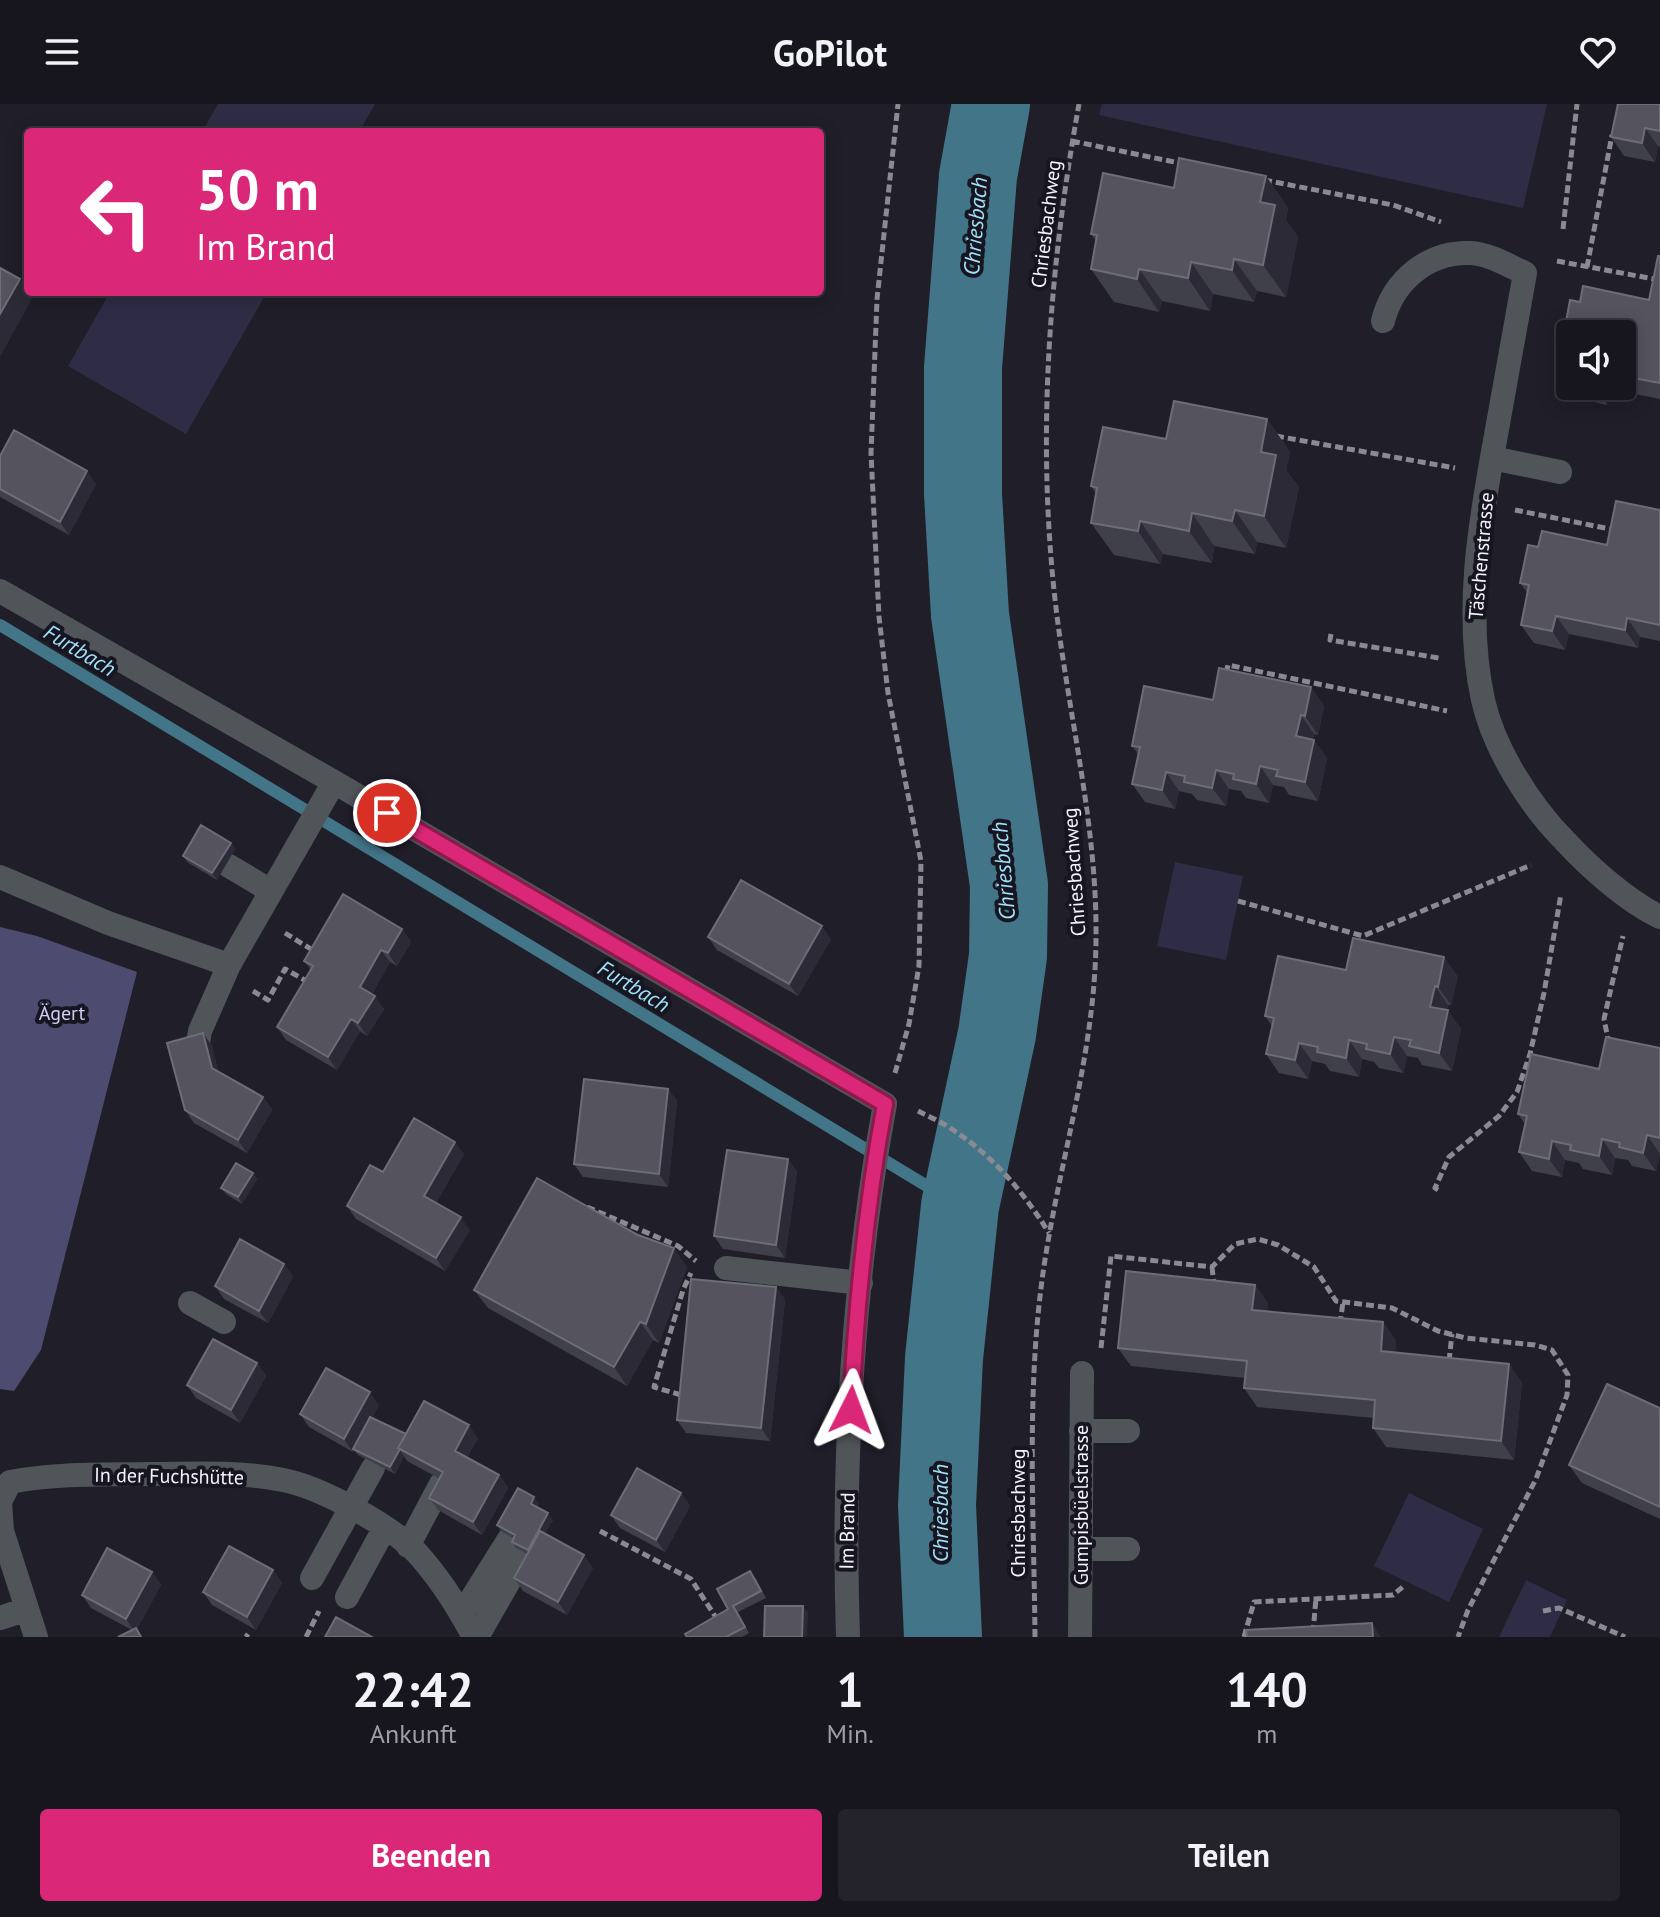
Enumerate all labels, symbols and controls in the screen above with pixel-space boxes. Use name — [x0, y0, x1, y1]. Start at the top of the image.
text: GoPilot — [773, 29, 887, 76]
icon: menu — [40, 30, 84, 74]
icon: heart — [1576, 30, 1620, 74]
text: 50 m — [196, 153, 319, 225]
street label: Chriesbachweg — [1025, 158, 1067, 290]
icon: left — [64, 160, 168, 264]
water label: Chriesbach — [957, 176, 993, 276]
text: Im Brand — [196, 223, 336, 270]
map controls — [1556, 320, 1636, 400]
button: sound — [1556, 320, 1636, 400]
street label: Täschenstrasse — [1462, 491, 1500, 621]
water label: Furtbach — [39, 618, 121, 682]
pin — [353, 779, 421, 847]
icon: arrive — [365, 791, 409, 835]
street label: Chriesbachweg — [1057, 807, 1091, 937]
water label: Chriesbach — [985, 821, 1021, 921]
water label: Furtbach — [593, 954, 675, 1018]
park label: Ägert — [39, 1000, 85, 1026]
position arrow — [809, 1368, 893, 1452]
street label: Gumpisbüelstrasse — [1068, 1425, 1094, 1585]
street label: Chriesbachweg — [1005, 1449, 1031, 1577]
street label: In der Fuchshütte — [94, 1462, 244, 1490]
water label: Chriesbach — [926, 1464, 954, 1562]
street label: Im Brand — [833, 1492, 861, 1570]
text: 22:42 — [352, 1658, 474, 1720]
text: 1 — [836, 1658, 864, 1720]
text: 140 — [1226, 1658, 1308, 1720]
text: Ankunft — [370, 1717, 457, 1750]
text: Min. — [826, 1717, 874, 1750]
text: m — [1256, 1717, 1277, 1750]
button: Beenden — [40, 1809, 822, 1901]
button: Teilen — [838, 1809, 1620, 1901]

